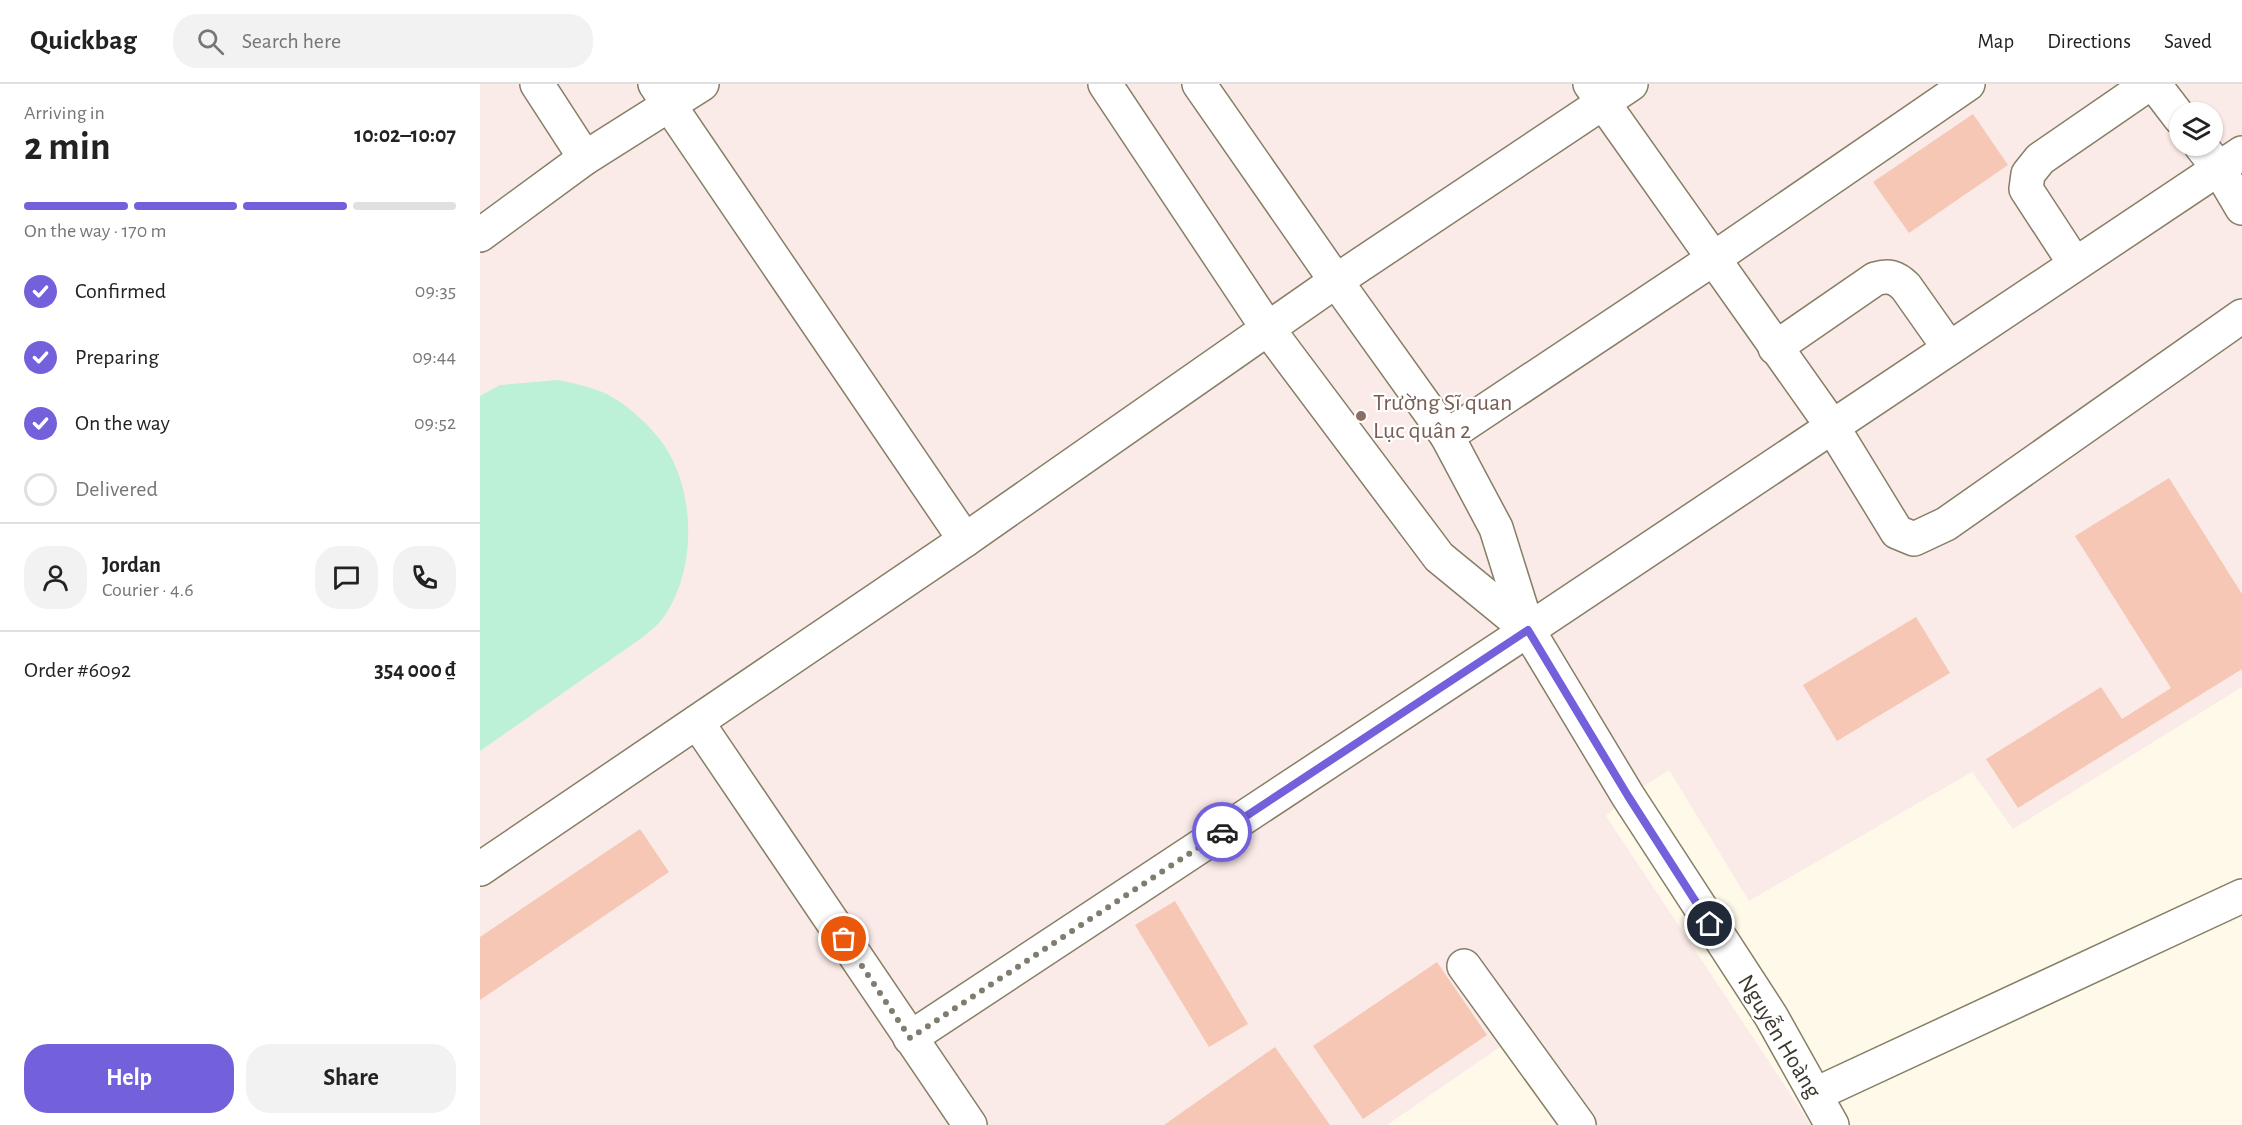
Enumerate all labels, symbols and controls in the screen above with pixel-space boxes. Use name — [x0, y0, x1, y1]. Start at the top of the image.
search box — [173, 14, 593, 68]
icon: search — [194, 25, 227, 58]
text: Quickbag — [30, 27, 137, 55]
text: Search here — [242, 30, 341, 52]
text: Map — [1978, 31, 2014, 52]
text: Directions — [2047, 31, 2131, 52]
text: Saved — [2164, 31, 2212, 52]
map controls — [2169, 102, 2223, 156]
button: layers — [2169, 102, 2223, 156]
text: Arriving in — [24, 103, 105, 123]
text: 10:02–10:07 — [354, 124, 456, 146]
text: 2 min — [24, 128, 111, 167]
text: On the way · 170 m — [24, 221, 167, 241]
icon: check — [24, 275, 57, 308]
text: Confirmed — [75, 280, 166, 302]
text: 09:35 — [415, 281, 456, 301]
icon: check — [24, 341, 57, 374]
text: Preparing — [75, 346, 159, 368]
text: 09:44 — [412, 347, 456, 367]
place label: Trường Sĩ quan Lục quân 2 — [1373, 391, 1512, 443]
icon: check — [24, 407, 57, 440]
marker: Trường Sĩ quan Lục quân 2 — [1354, 409, 1368, 423]
text: On the way — [75, 412, 170, 434]
text: 09:52 — [414, 413, 456, 433]
text: Delivered — [75, 478, 158, 500]
button: person — [24, 546, 87, 609]
button: chat — [315, 546, 378, 609]
button: phone — [393, 546, 456, 609]
text: Jordan — [102, 554, 161, 576]
text: Courier · 4.6 — [102, 580, 194, 600]
text: Order #6092 — [24, 659, 131, 681]
text: 354 000 ₫ — [374, 659, 456, 681]
courier — [1192, 802, 1252, 862]
icon: car — [1206, 816, 1239, 849]
pin — [1684, 898, 1735, 949]
icon: home — [1693, 907, 1726, 940]
pin — [818, 913, 869, 964]
icon: bag — [827, 922, 860, 955]
street label: Nguyễn Hoàng — [1733, 970, 1826, 1103]
button: Help — [24, 1044, 234, 1113]
button: Share — [246, 1044, 456, 1113]

